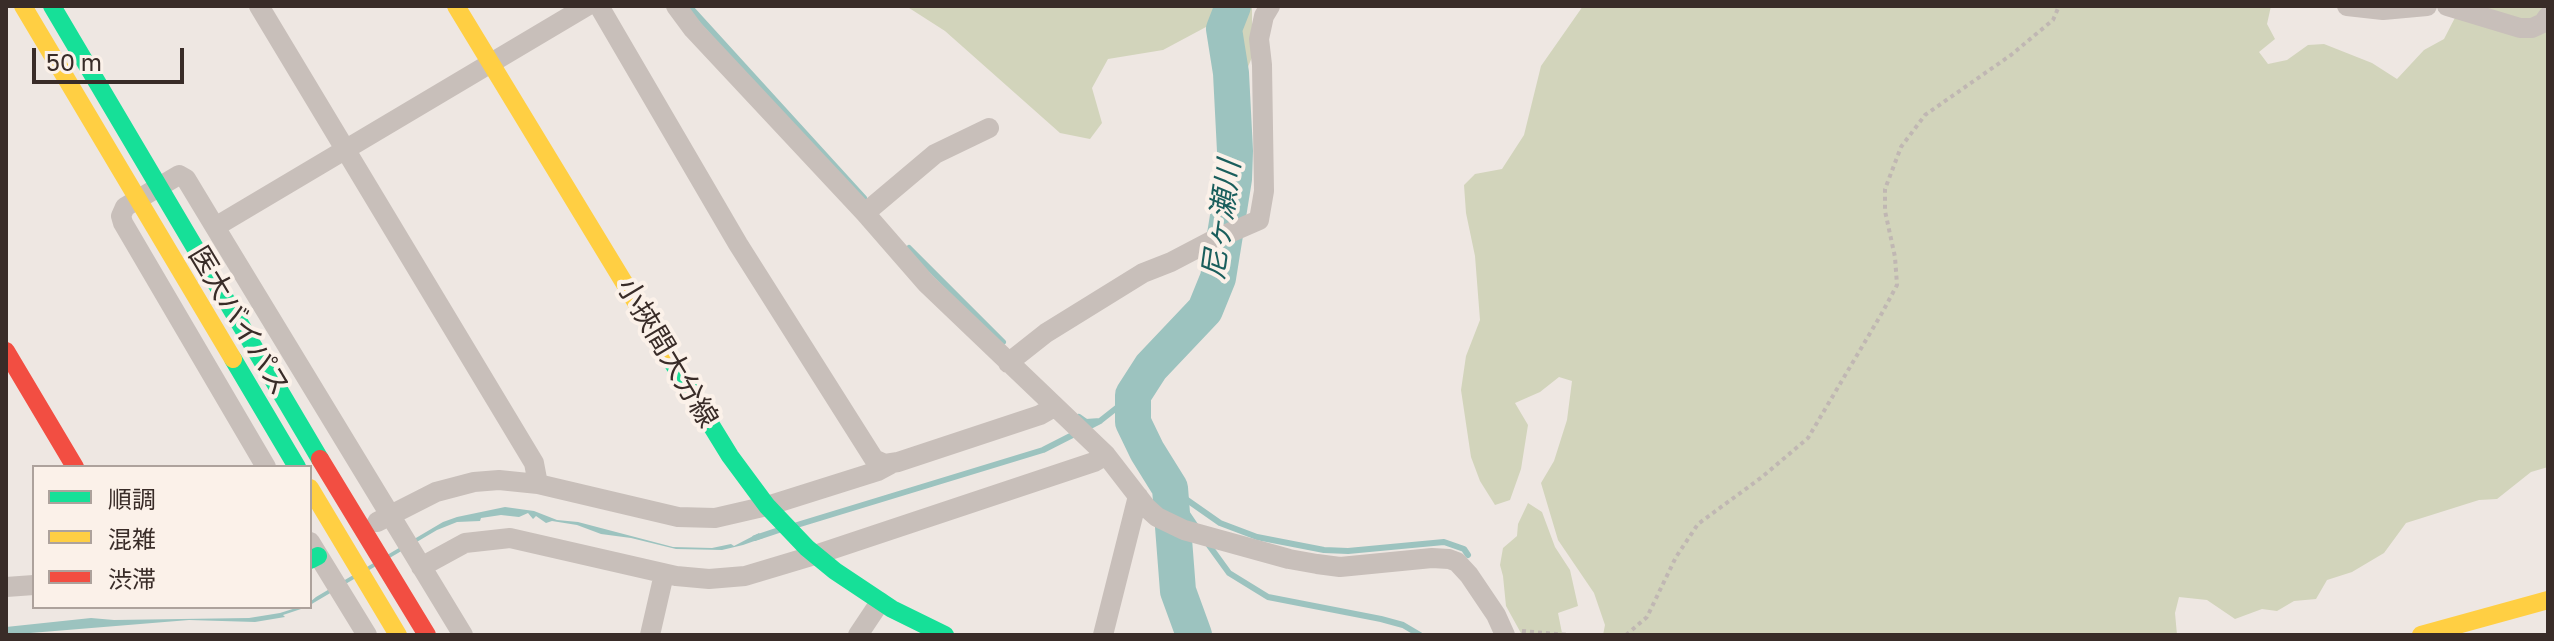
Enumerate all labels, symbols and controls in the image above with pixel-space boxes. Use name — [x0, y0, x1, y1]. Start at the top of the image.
scale bar — [36, 32, 188, 82]
text: 50 m — [46, 47, 102, 76]
water label: 尼ヶ瀬川 — [1196, 158, 1248, 282]
street label: 医大バイパス — [181, 240, 297, 402]
street label: 小挾間大分線 — [609, 272, 725, 434]
legend — [32, 465, 312, 609]
text: 順調 — [108, 484, 156, 513]
text: 混雑 — [108, 524, 156, 553]
text: 渋滞 — [108, 564, 156, 593]

